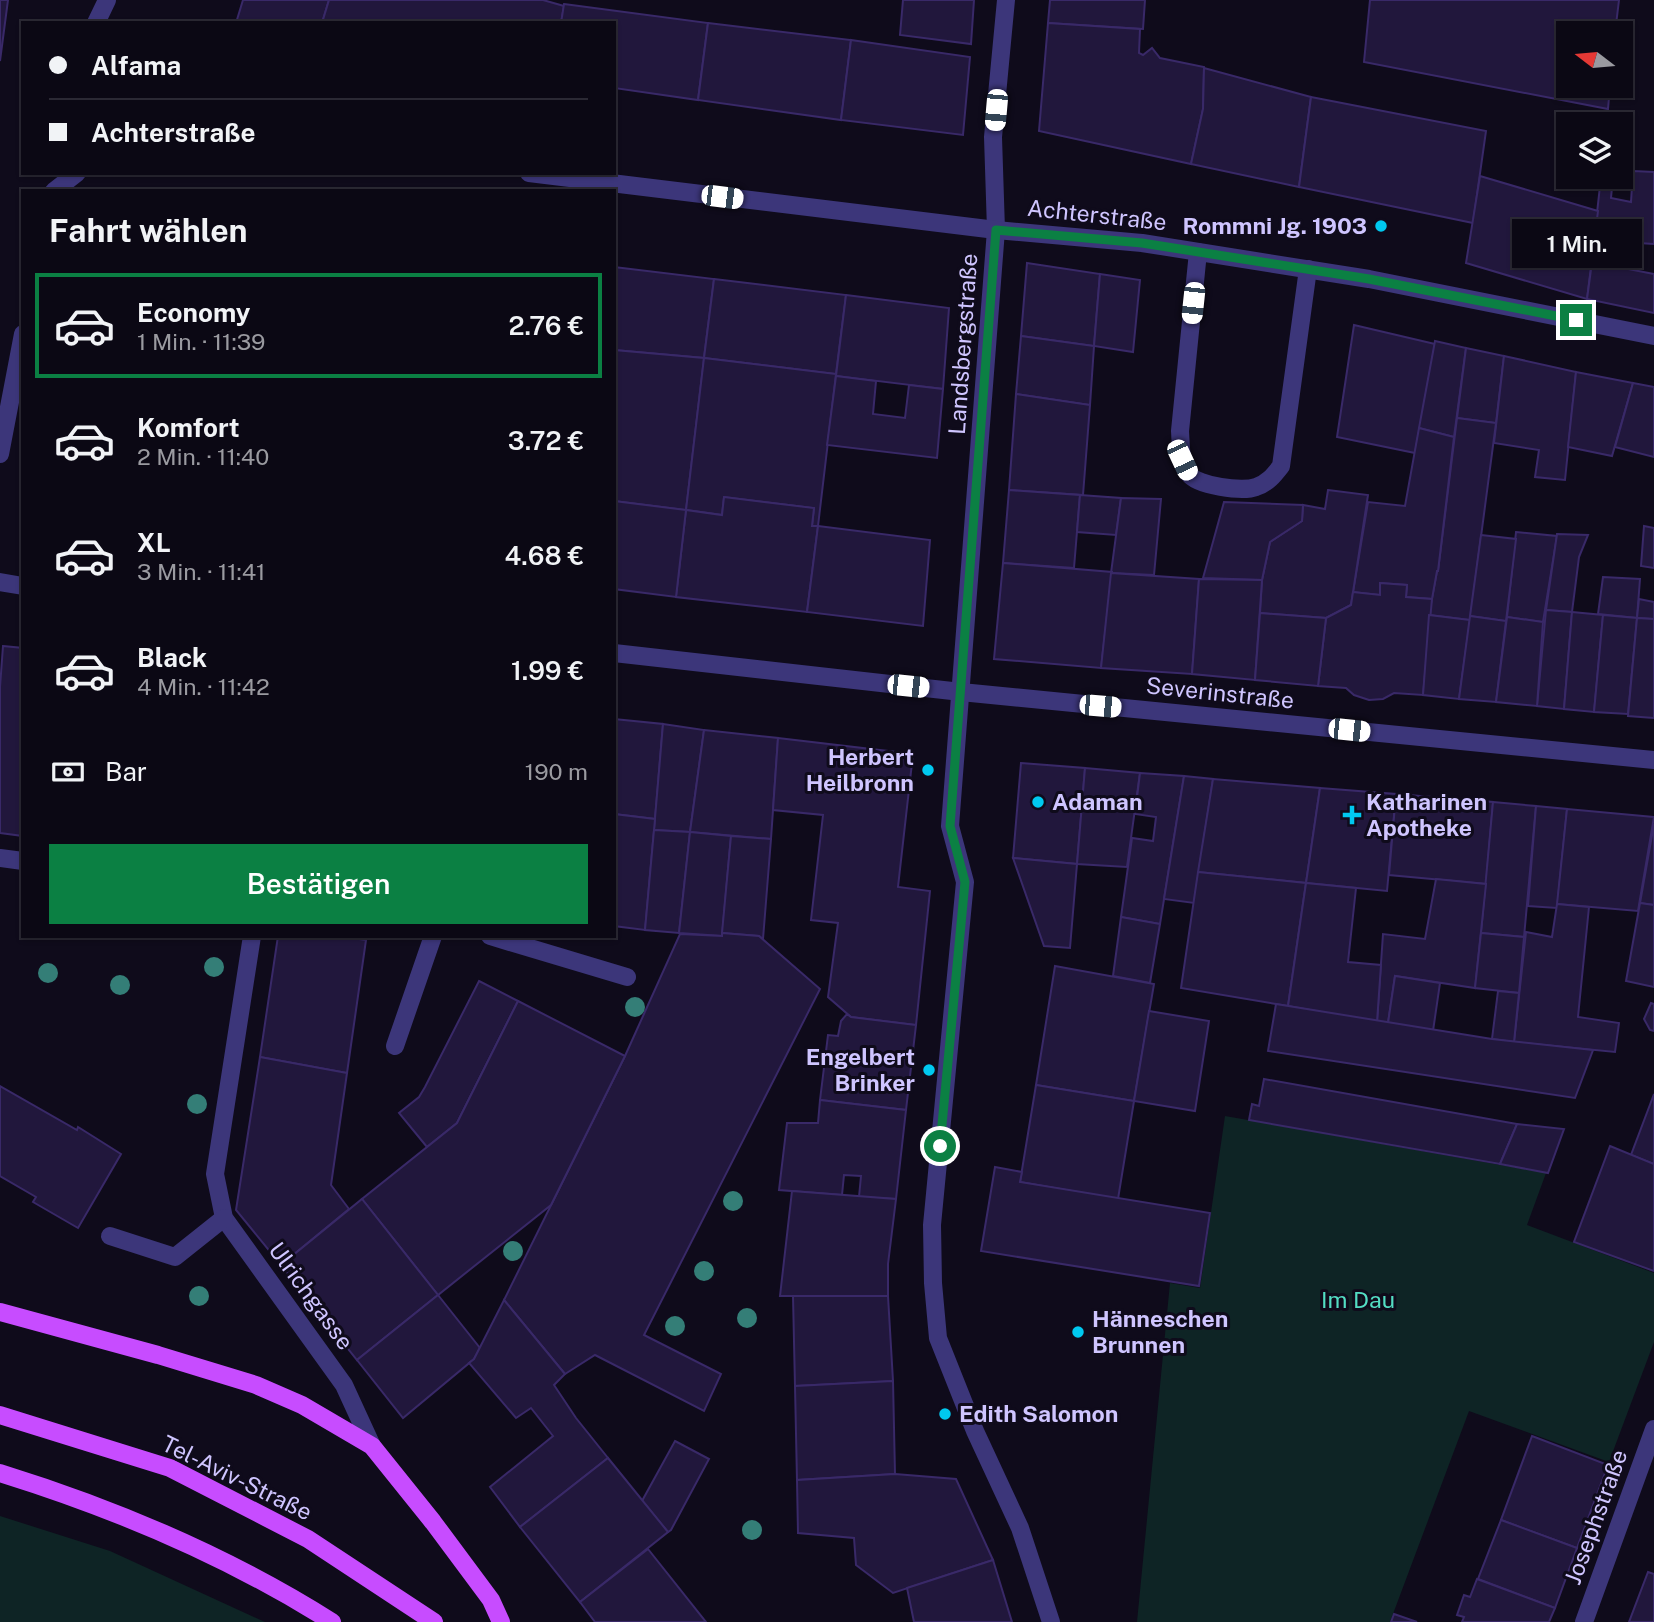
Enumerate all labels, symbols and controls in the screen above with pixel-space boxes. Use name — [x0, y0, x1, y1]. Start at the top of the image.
north arrow — [1556, 21, 1633, 98]
map controls — [1556, 21, 1633, 189]
text: Alfama — [91, 50, 181, 81]
car — [984, 88, 1009, 132]
button: layers — [1556, 112, 1633, 189]
text: Achterstraße — [91, 117, 255, 148]
car — [700, 184, 745, 210]
street label: Achterstraße — [1026, 194, 1168, 235]
text: Fahrt wählen — [49, 212, 248, 249]
place label: Rommni Jg. 1903 — [1182, 212, 1367, 239]
marker: Rommni Jg. 1903 — [1373, 218, 1389, 234]
callout: 1 Min. — [1511, 218, 1641, 268]
text: 1 Min. — [1546, 230, 1608, 257]
street label: Landsbergstraße — [943, 252, 982, 436]
car — [1181, 281, 1206, 325]
icon: car — [53, 294, 116, 357]
text: Economy — [137, 297, 250, 328]
route end — [1560, 304, 1592, 336]
text: 2.76 € — [508, 310, 584, 341]
text: 1 Min. · 11:39 — [137, 328, 265, 355]
icon: car — [53, 409, 116, 472]
text: Komfort — [137, 412, 239, 443]
text: 3.72 € — [508, 425, 584, 456]
car — [1164, 437, 1201, 483]
text: 2 Min. · 11:40 — [137, 443, 269, 470]
icon: car — [53, 524, 116, 587]
text: XL — [137, 527, 171, 558]
text: 4.68 € — [505, 540, 584, 571]
text: 3 Min. · 11:41 — [137, 558, 265, 585]
icon: car — [53, 639, 116, 702]
text: Black — [137, 642, 207, 673]
text: 1.99 € — [511, 655, 584, 686]
street label: Severinstraße — [1145, 671, 1295, 714]
text: 4 Min. · 11:42 — [137, 673, 270, 700]
car — [887, 673, 930, 699]
car — [1079, 694, 1122, 718]
car — [1328, 717, 1371, 743]
place label: Herbert Heilbronn — [806, 743, 914, 796]
icon: cash — [49, 753, 87, 791]
text: Bar — [105, 756, 147, 787]
text: 190 m — [525, 758, 588, 785]
marker: Herbert Heilbronn — [920, 762, 936, 778]
place label: Adaman — [1052, 788, 1143, 815]
place label: Katharinen Apotheke — [1366, 788, 1487, 841]
marker: Adaman — [1030, 794, 1046, 810]
marker: Katharinen Apotheke — [1344, 807, 1360, 823]
button: Bestätigen — [49, 844, 588, 924]
place label: Engelbert Brinker — [806, 1043, 915, 1096]
marker: Engelbert Brinker — [921, 1062, 937, 1078]
route start — [924, 1130, 956, 1162]
street label: Ulrichgasse — [263, 1237, 359, 1355]
park label: Im Dau — [1321, 1286, 1395, 1313]
place label: Hänneschen Brunnen — [1092, 1305, 1228, 1358]
marker: Hänneschen Brunnen — [1070, 1324, 1086, 1340]
place label: Edith Salomon — [959, 1400, 1119, 1427]
marker: Edith Salomon — [937, 1406, 953, 1422]
street label: Tel-Aviv-Straße — [158, 1430, 317, 1526]
street label: Josephstraße — [1559, 1446, 1632, 1588]

